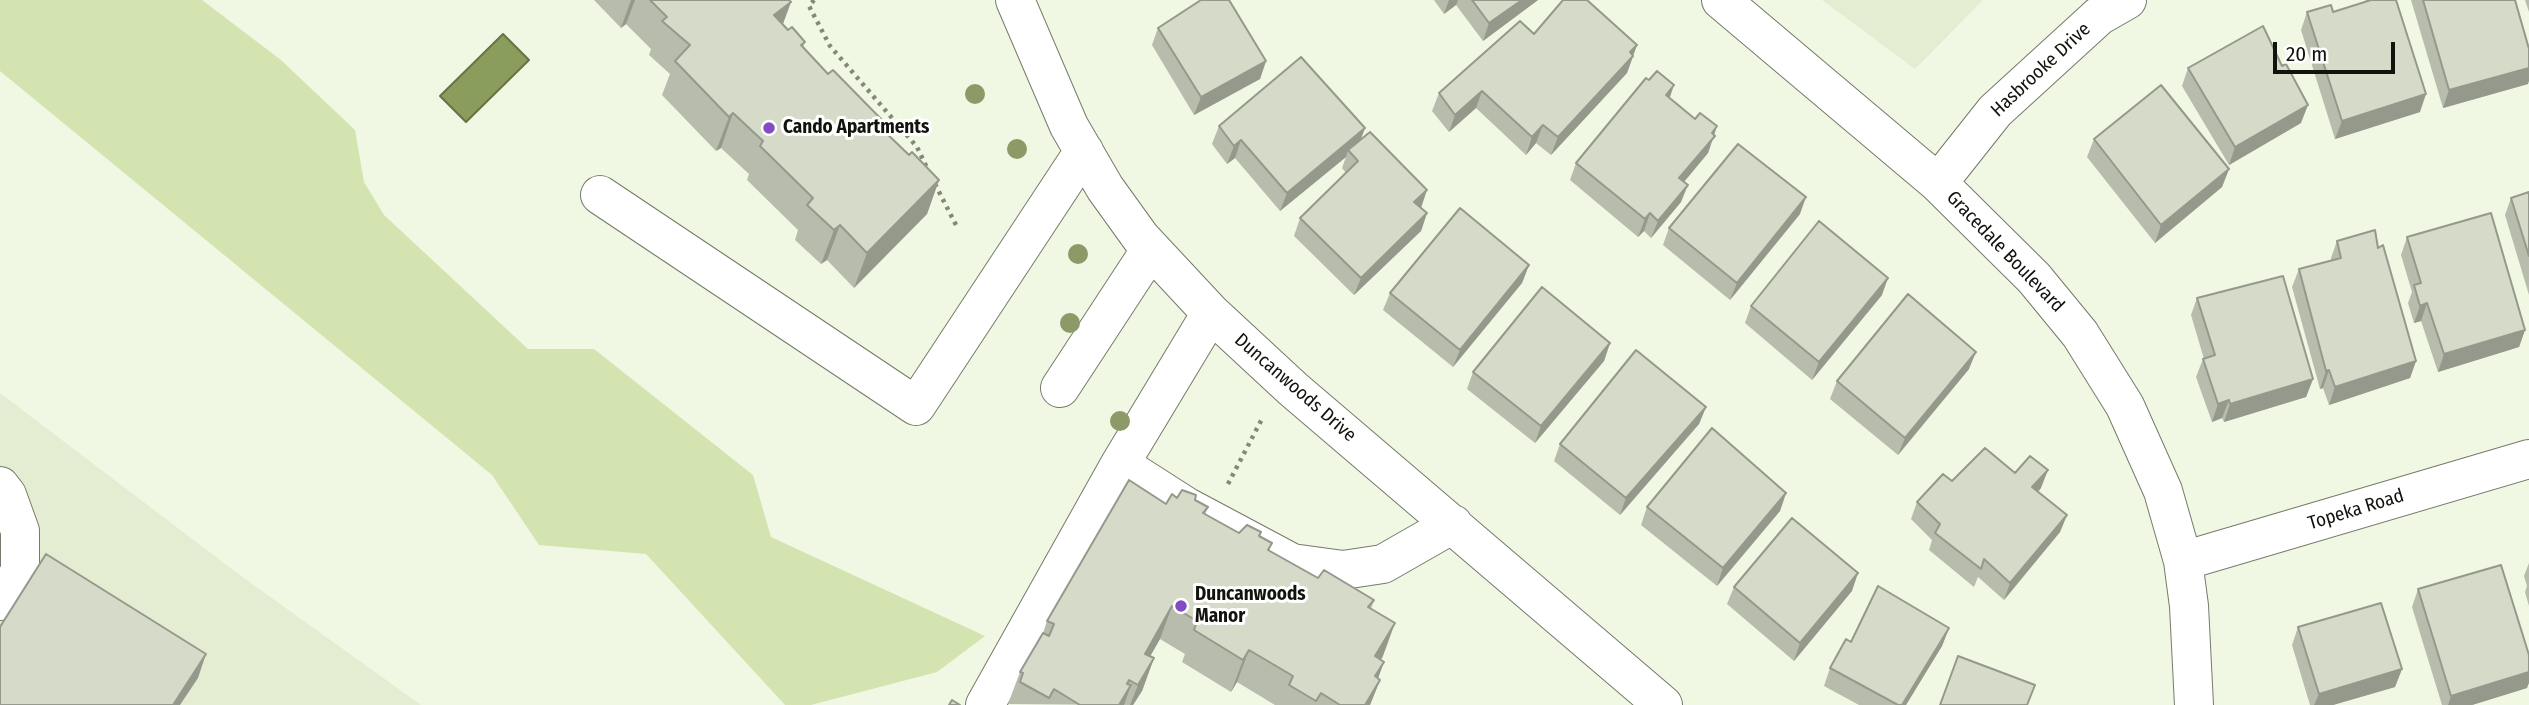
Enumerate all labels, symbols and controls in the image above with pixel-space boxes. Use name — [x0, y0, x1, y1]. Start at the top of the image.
street label: Hasbrooke Drive — [1987, 18, 2095, 122]
scale bar — [2277, 28, 2400, 72]
text: 20 m — [2286, 41, 2327, 67]
place label: Cando Apartments — [783, 117, 929, 139]
marker: Cando Apartments — [761, 120, 777, 136]
street label: Gracedale Boulevard — [1941, 187, 2069, 317]
street label: Duncanwoods Drive — [1230, 329, 1360, 447]
street label: Topeka Road — [2305, 485, 2407, 535]
place label: Duncanwoods Manor — [1195, 584, 1306, 628]
marker: Duncanwoods Manor — [1173, 598, 1189, 614]

